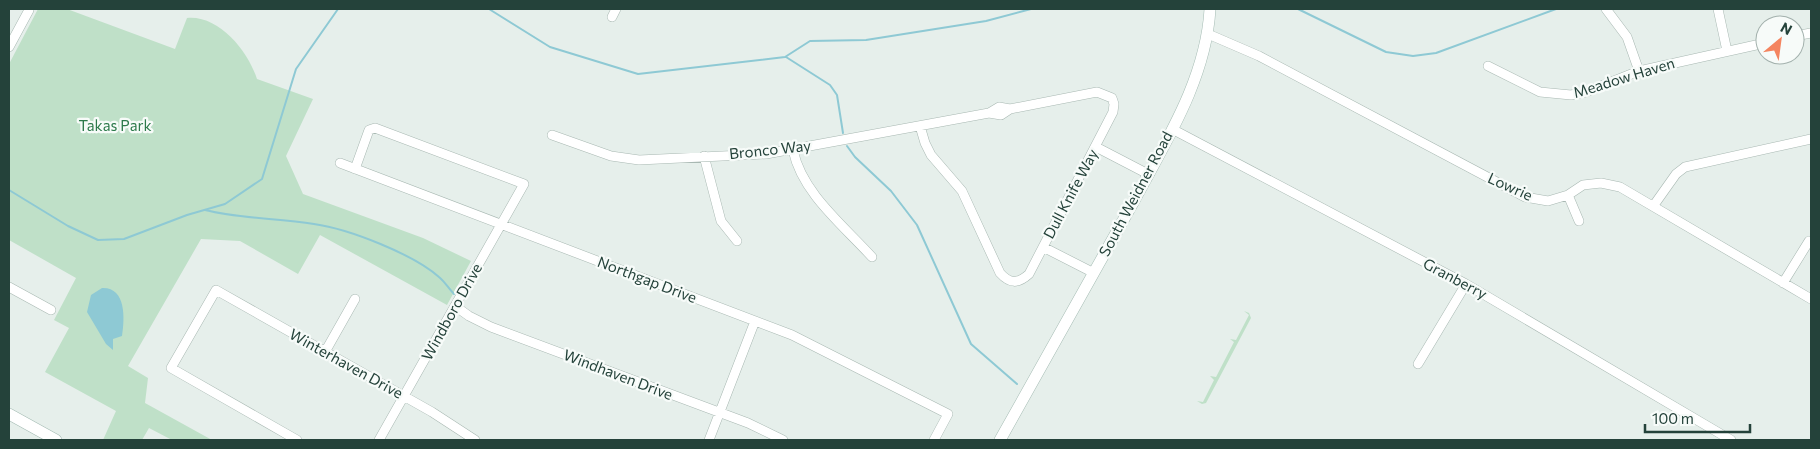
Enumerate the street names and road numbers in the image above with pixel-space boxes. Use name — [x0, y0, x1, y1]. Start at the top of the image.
street label: Meadow Haven — [1571, 53, 1677, 101]
street label: South Weidner Road — [1095, 128, 1176, 259]
street label: Bronco Way — [728, 136, 812, 162]
street label: Dull Knife Way — [1039, 146, 1101, 241]
street label: Lowrie — [1485, 168, 1536, 204]
street label: Northgap Drive — [595, 252, 700, 306]
street label: Granberry — [1420, 254, 1491, 303]
street label: Windboro Drive — [417, 260, 485, 363]
street label: Winterhaven Drive — [287, 324, 406, 402]
street label: Windhaven Drive — [561, 345, 676, 403]

